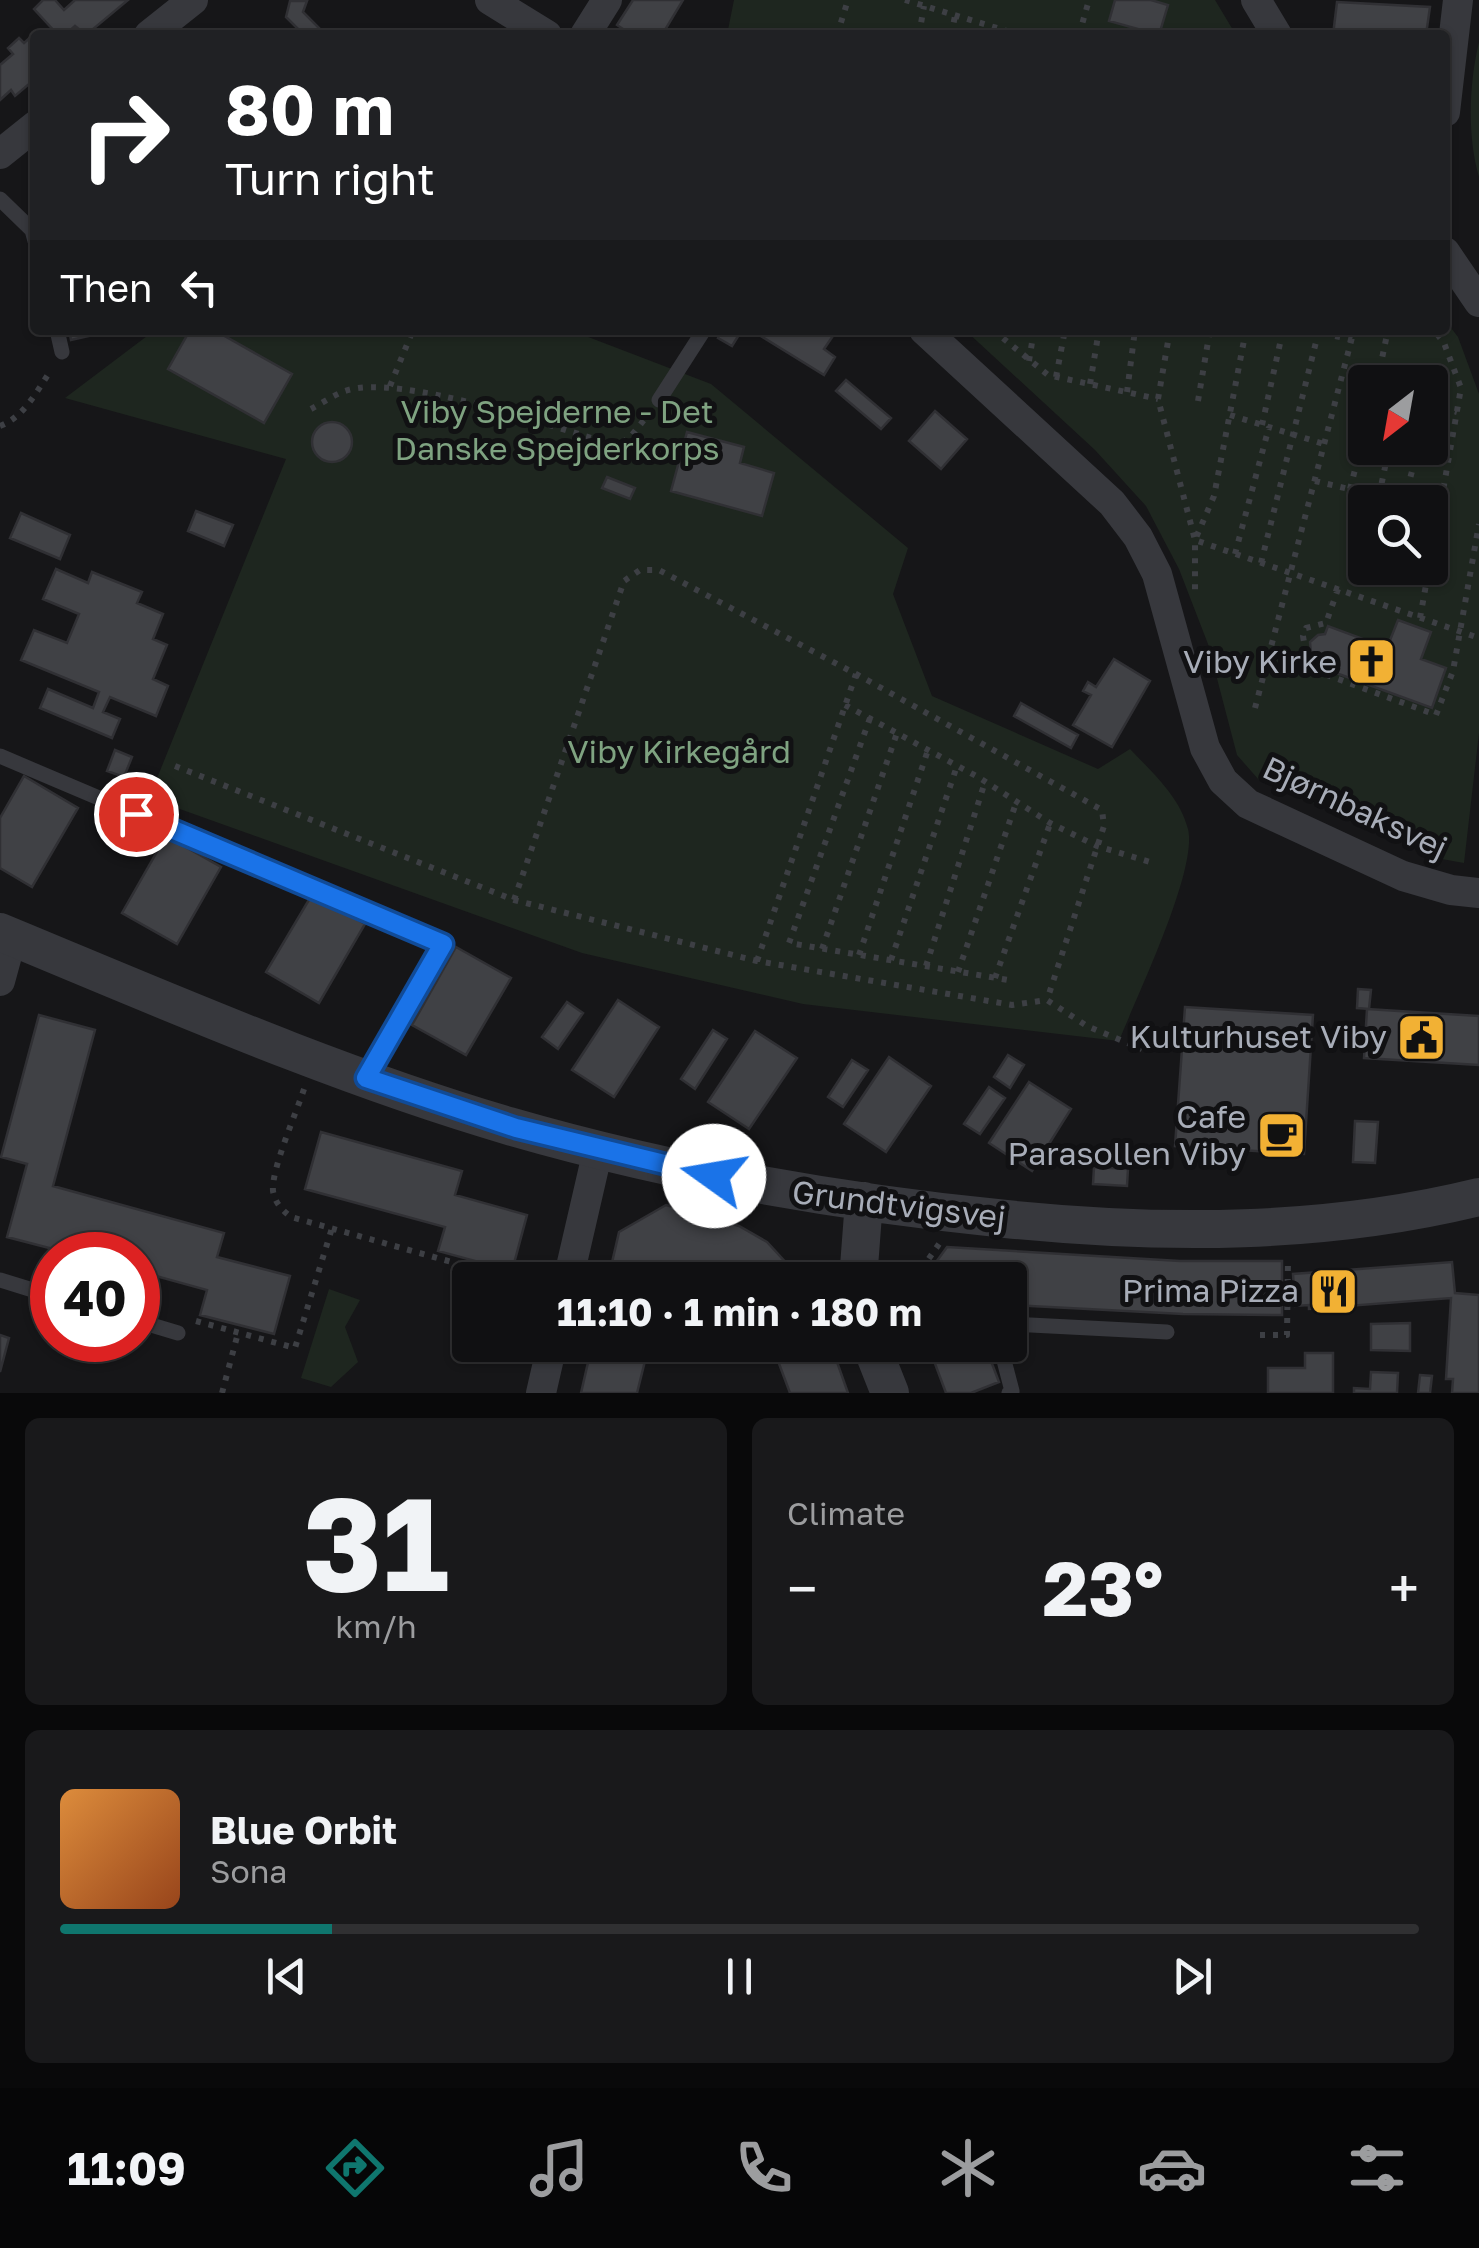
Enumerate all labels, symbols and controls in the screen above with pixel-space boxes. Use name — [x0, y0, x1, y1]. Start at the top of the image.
text: 80 m — [225, 66, 394, 150]
icon: right — [60, 70, 190, 200]
text: Turn right — [225, 151, 435, 205]
icon: left — [172, 260, 227, 315]
text: Then — [60, 265, 152, 310]
north arrow — [1348, 365, 1448, 465]
map controls — [1348, 365, 1448, 585]
park label: Viby Spejderne - Det Danske Spejderkorps — [395, 392, 719, 467]
button: search — [1348, 485, 1448, 585]
church icon: Viby Kirke — [1346, 636, 1398, 688]
place label: Viby Kirke — [1183, 642, 1337, 680]
park label: Viby Kirkegård — [567, 732, 791, 770]
street label: Bjørnbaksvej — [1257, 748, 1453, 866]
pin — [94, 772, 179, 857]
icon: arrive — [109, 787, 164, 842]
public building icon: Kulturhuset Viby — [1396, 1011, 1448, 1063]
place label: Kulturhuset Viby — [1130, 1017, 1387, 1055]
place label: Cafe Parasollen Viby — [1008, 1097, 1246, 1172]
cafe icon: Cafe Parasollen Viby — [1255, 1109, 1307, 1161]
position arrow — [662, 1124, 766, 1228]
street label: Grundtvigsvej — [790, 1172, 1008, 1236]
speed limit sign: 40 — [30, 1232, 160, 1362]
restaurant icon: Prima Pizza — [1308, 1265, 1360, 1317]
place label: Prima Pizza — [1122, 1271, 1299, 1309]
text: 11:10 · 1 min · 180 m — [557, 1289, 922, 1334]
text: 31 — [303, 1464, 449, 1620]
text: Climate — [787, 1494, 905, 1532]
text: 23° — [1043, 1542, 1163, 1633]
text: − — [787, 1555, 817, 1621]
text: + — [1389, 1555, 1419, 1621]
text: km/h — [335, 1607, 417, 1645]
text: Blue Orbit — [210, 1807, 397, 1852]
text: Sona — [210, 1852, 287, 1890]
icon: previous — [259, 1949, 314, 2004]
icon: pause — [712, 1949, 767, 2004]
icon: next — [1165, 1949, 1220, 2004]
icon: directions — [320, 2133, 390, 2203]
icon: music — [524, 2133, 594, 2203]
icon: phone — [729, 2133, 799, 2203]
icon: climate — [933, 2133, 1003, 2203]
icon: car — [1137, 2133, 1207, 2203]
icon: filters — [1342, 2133, 1412, 2203]
text: 11:09 — [67, 2141, 186, 2195]

